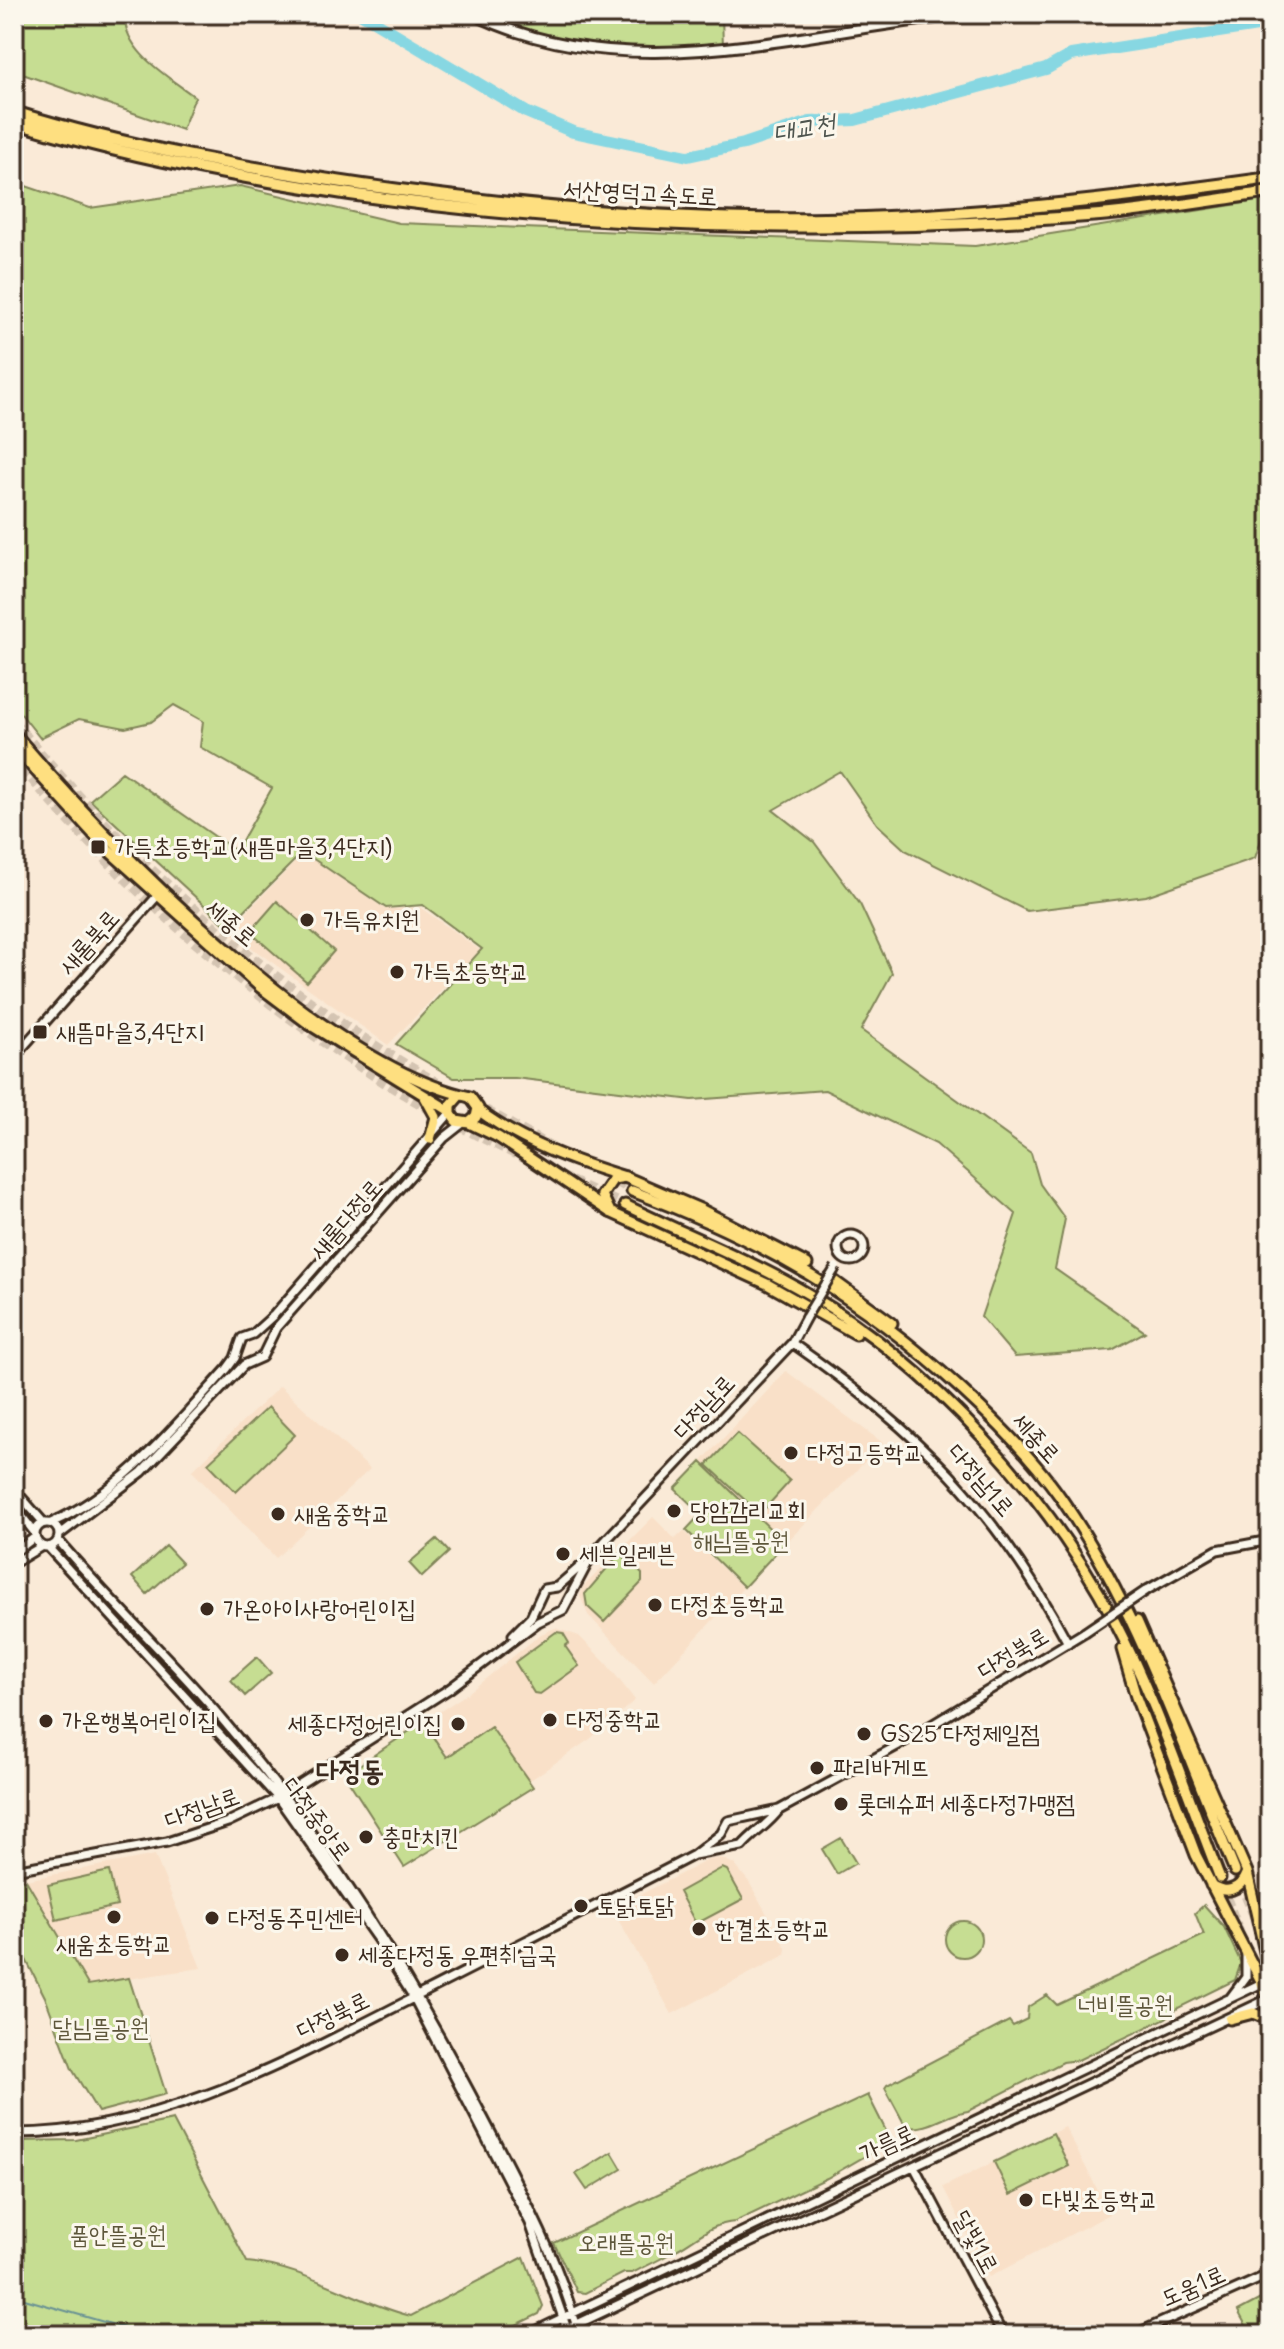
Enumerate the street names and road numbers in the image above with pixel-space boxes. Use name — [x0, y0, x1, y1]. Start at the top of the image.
street label: 서산영덕고속도로 — [562, 173, 718, 211]
street label: 세종로 — [200, 892, 263, 952]
street label: 새롬북로 — [51, 903, 125, 980]
street label: 새롬다정로 — [302, 1172, 388, 1265]
street label: 다정남로 — [666, 1368, 741, 1445]
street label: 세종로 — [1006, 1406, 1067, 1469]
street label: 다정남1로 — [942, 1437, 1022, 1522]
street label: 다정북로 — [972, 1619, 1053, 1685]
street label: 다정중앙로 — [277, 1771, 359, 1866]
street label: 다정남로 — [160, 1780, 243, 1834]
street label: 다정북로 — [291, 1984, 374, 2045]
street label: 가름로 — [854, 2116, 919, 2168]
street label: 달빛1로 — [948, 2205, 1006, 2278]
street label: 도움1로 — [1156, 2258, 1230, 2313]

